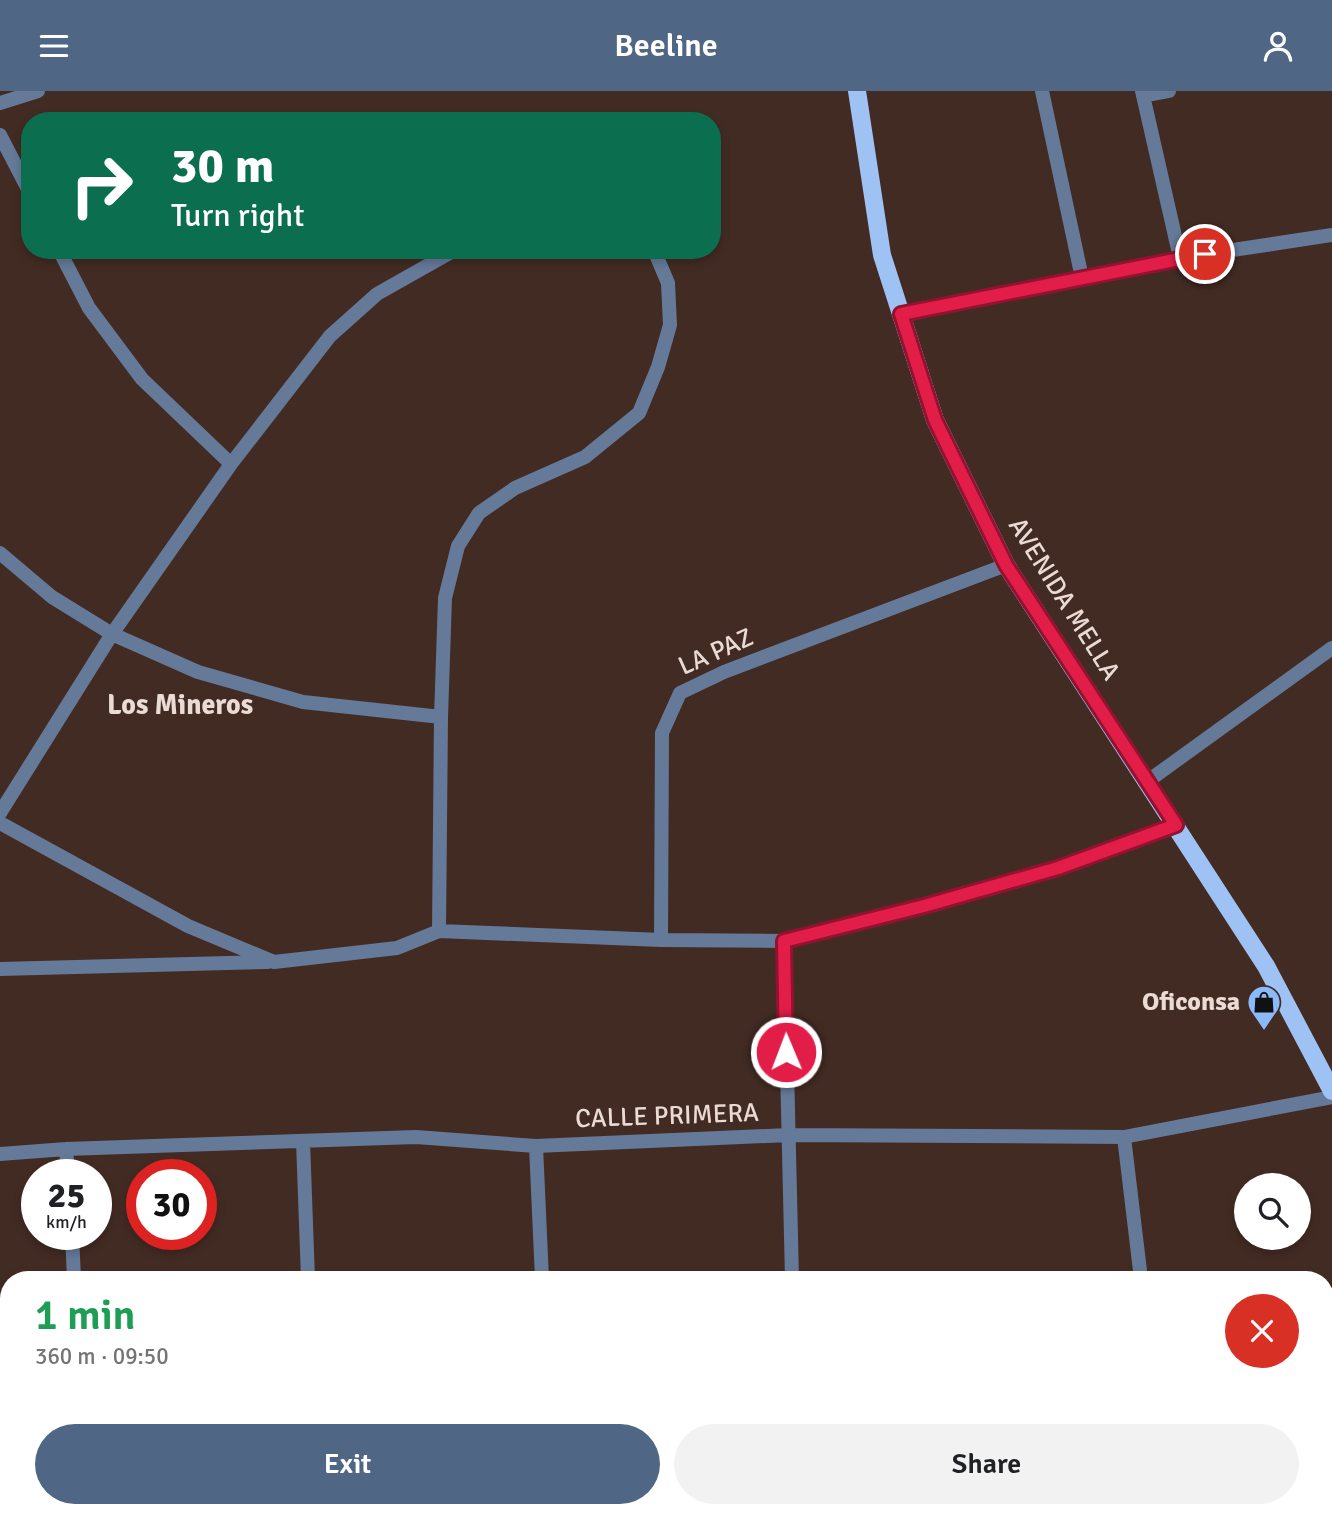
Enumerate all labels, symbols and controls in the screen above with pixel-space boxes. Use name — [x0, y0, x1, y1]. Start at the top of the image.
text: Beeline — [614, 26, 718, 65]
icon: menu — [35, 27, 73, 65]
icon: person — [1259, 27, 1297, 65]
text: 30 m — [171, 136, 274, 196]
icon: right — [56, 140, 147, 231]
text: Turn right — [171, 196, 304, 235]
pin — [1175, 224, 1235, 284]
icon: arrive — [1186, 235, 1224, 273]
street label: AVENIDA MELLA — [1001, 512, 1127, 686]
street label: LA PAZ — [674, 621, 758, 683]
district label: Los Mineros — [107, 688, 253, 722]
shop icon: Oficonsa — [1245, 983, 1283, 1032]
place label: Oficonsa — [1142, 986, 1240, 1018]
position arrow — [749, 1015, 823, 1089]
street label: CALLE PRIMERA — [575, 1097, 760, 1135]
speed limit sign: 30 — [126, 1159, 217, 1250]
map controls — [1234, 1173, 1311, 1250]
button: search — [1234, 1173, 1311, 1250]
text: 25 — [48, 1174, 85, 1217]
text: km/h — [46, 1211, 87, 1233]
text: 1 min — [35, 1290, 136, 1341]
button: close — [1225, 1294, 1299, 1368]
text: 360 m · 09:50 — [35, 1342, 169, 1371]
button: Exit — [35, 1424, 660, 1504]
button: Share — [674, 1424, 1299, 1504]

